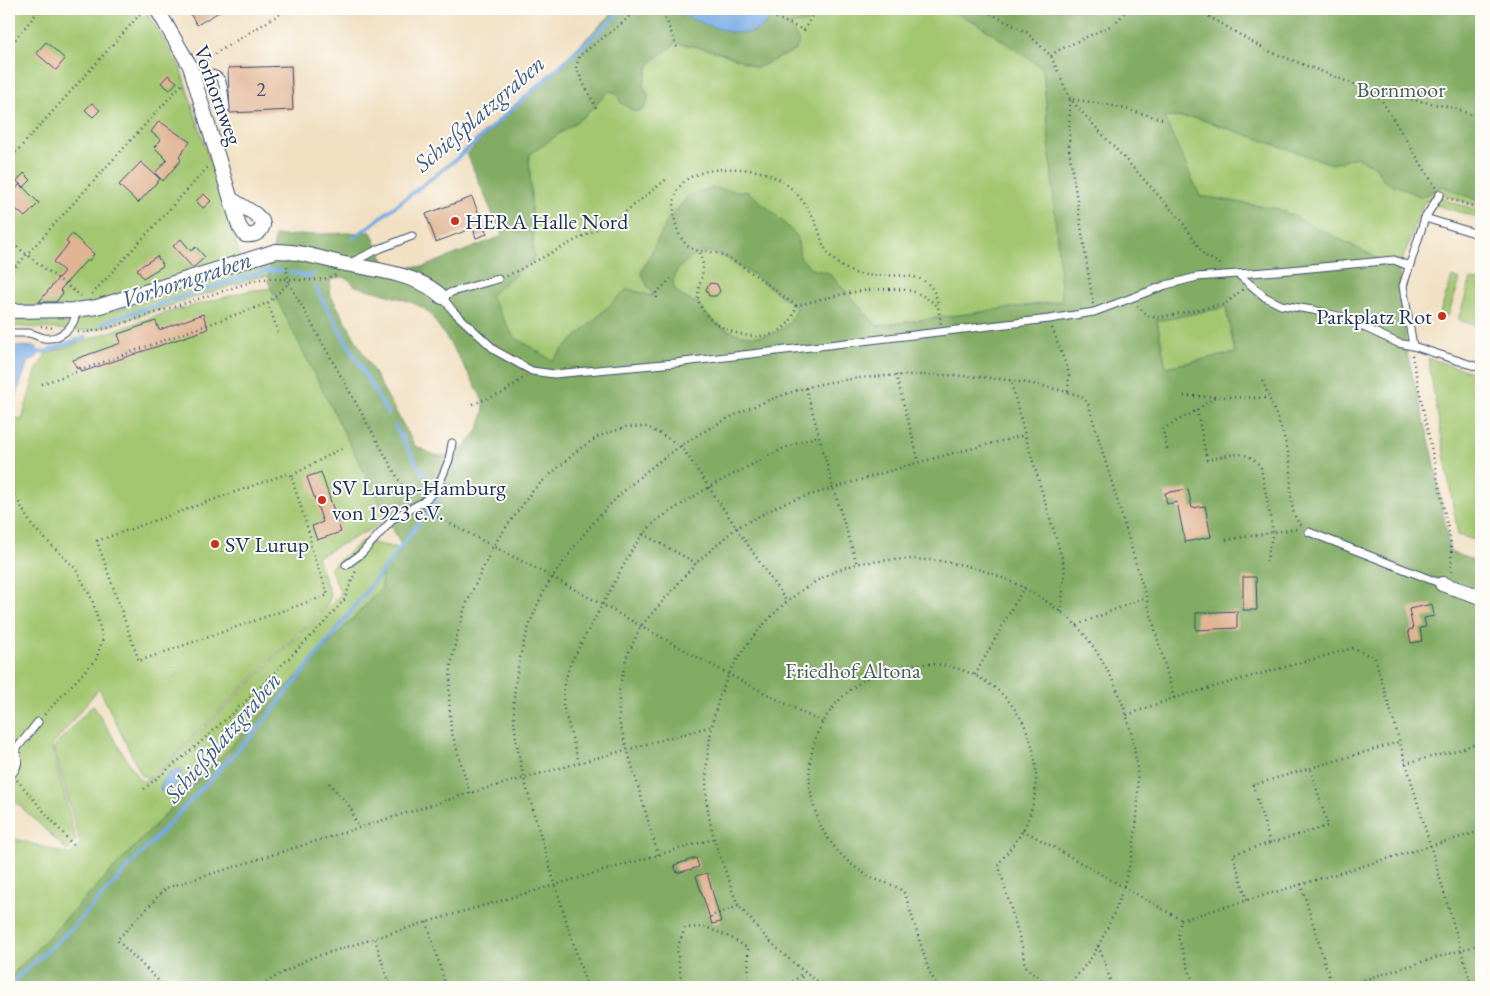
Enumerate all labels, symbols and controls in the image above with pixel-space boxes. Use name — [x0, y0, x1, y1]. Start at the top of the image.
street label: Vorhornweg — [187, 41, 250, 149]
water label: Schießplatzgraben — [406, 48, 551, 179]
park label: Bornmoor — [1356, 75, 1446, 104]
house number: 2 — [256, 76, 266, 102]
place label: HERA Halle Nord — [465, 207, 629, 236]
marker: HERA Halle Nord — [449, 215, 461, 227]
water label: Vorhorngraben — [117, 243, 255, 315]
place label: Parkplatz Rot — [1316, 302, 1432, 331]
marker: Parkplatz Rot — [1436, 310, 1448, 322]
place label: SV Lurup-Hamburg von 1923 e.V. — [332, 473, 506, 527]
marker: SV Lurup-Hamburg von 1923 e.V. — [316, 494, 328, 506]
place label: SV Lurup — [225, 530, 309, 559]
marker: SV Lurup — [209, 538, 221, 550]
park label: Friedhof Altona — [785, 656, 921, 685]
water label: Schießplatzgraben — [156, 665, 287, 810]

